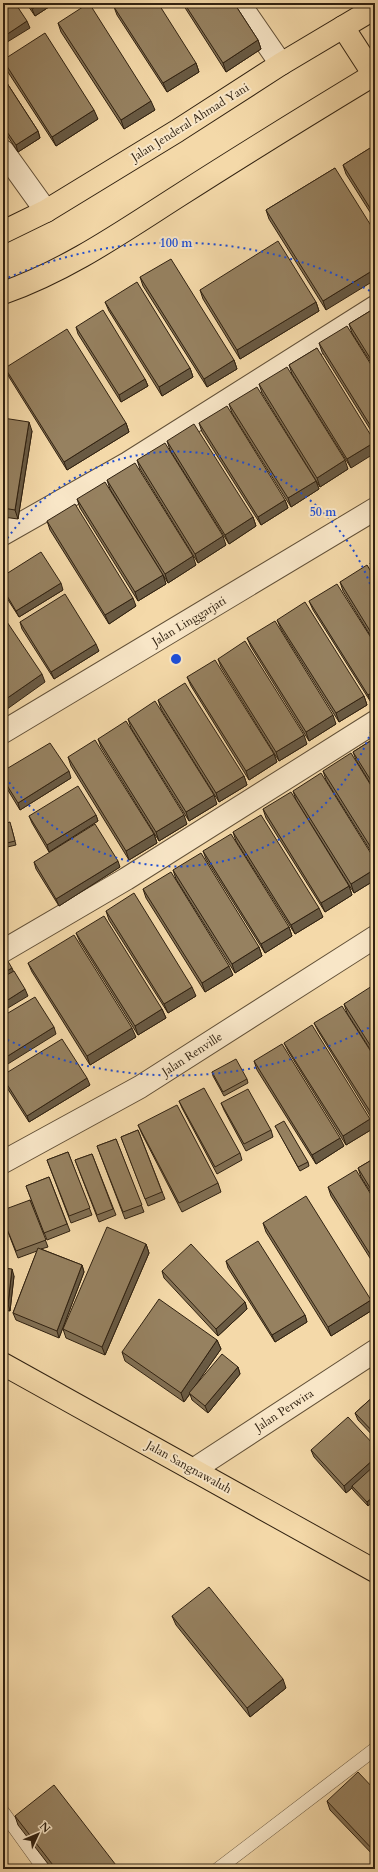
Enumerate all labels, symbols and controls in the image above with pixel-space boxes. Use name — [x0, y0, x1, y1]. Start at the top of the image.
street label: Jalan Jenderal Ahmad Yani — [126, 79, 252, 166]
text: 100 m — [160, 235, 193, 251]
text: 50 m — [310, 504, 337, 520]
street label: Jalan Linggarjati — [147, 592, 230, 650]
centre of rings — [169, 652, 183, 666]
street label: Jalan Renville — [157, 1028, 225, 1081]
street label: Jalan Perwira — [250, 1385, 317, 1436]
street label: Jalan Sangnawaluh — [142, 1436, 235, 1497]
north arrow — [18, 1814, 58, 1854]
text: N — [36, 1819, 54, 1836]

